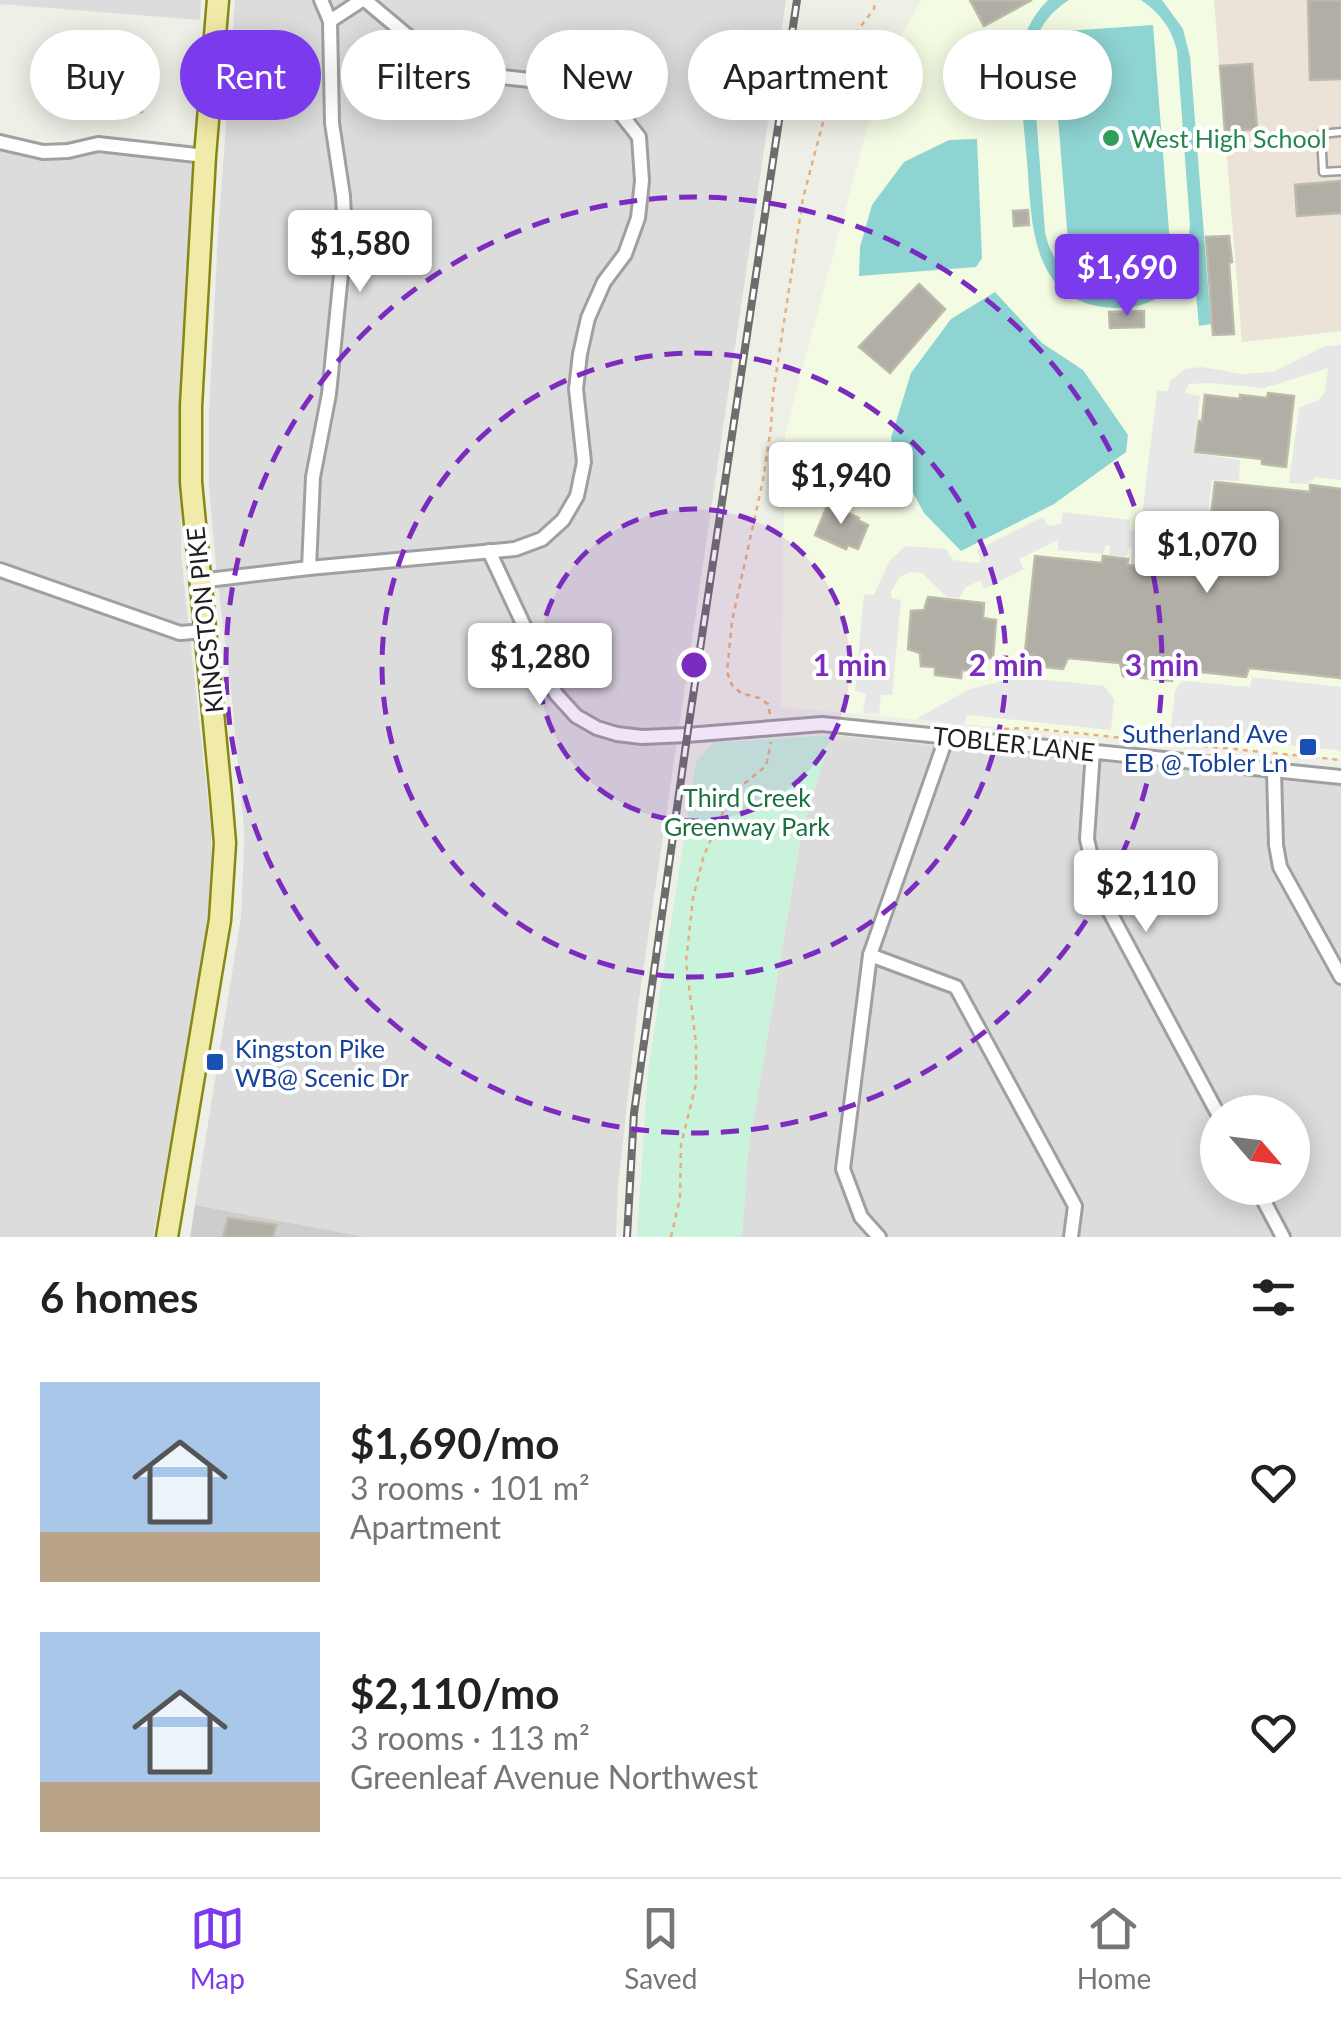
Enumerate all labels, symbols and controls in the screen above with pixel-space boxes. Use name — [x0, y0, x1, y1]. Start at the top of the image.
chip: Buy — [30, 30, 160, 120]
chip: Rent — [180, 30, 321, 120]
chip: Filters — [341, 30, 506, 120]
chip: New — [526, 30, 668, 120]
chip: Apartment — [688, 30, 923, 120]
chip: House — [943, 30, 1112, 120]
place label: West High School — [1131, 123, 1327, 153]
marker: West High School — [1100, 127, 1122, 149]
pin: $1,580 — [279, 210, 441, 295]
text: $1,580 — [310, 223, 410, 262]
pin: $1,690 — [1046, 234, 1208, 319]
text: $1,690 — [1077, 247, 1177, 286]
pin: $1,940 — [760, 442, 922, 527]
text: $1,940 — [791, 455, 891, 494]
pin: $1,070 — [1126, 511, 1288, 596]
text: $1,070 — [1157, 524, 1257, 563]
street label: KINGSTON PIKE — [179, 525, 229, 715]
pin: $1,280 — [459, 623, 621, 708]
text: $1,280 — [490, 636, 590, 675]
text: 1 min — [813, 646, 887, 682]
text: 2 min — [969, 646, 1043, 682]
text: 3 min — [1125, 646, 1199, 682]
centre of rings — [676, 647, 712, 683]
place label: Sutherland Ave EB @ Tobler Ln — [1122, 718, 1288, 777]
street label: TOBLER LANE — [931, 720, 1097, 766]
marker: Sutherland Ave EB @ Tobler Ln — [1297, 736, 1319, 758]
park label: Third Creek Greenway Park — [664, 782, 830, 841]
pin: $2,110 — [1065, 850, 1227, 935]
text: $2,110 — [1096, 863, 1196, 902]
place label: Kingston Pike WB@ Scenic Dr — [235, 1033, 409, 1092]
marker: Kingston Pike WB@ Scenic Dr — [204, 1051, 226, 1073]
north arrow — [1200, 1095, 1310, 1205]
map controls — [1200, 1095, 1310, 1205]
icon: filters — [1246, 1270, 1301, 1325]
text: 6 homes — [40, 1272, 198, 1322]
text: $1,690/mo — [350, 1418, 559, 1468]
icon: home — [120, 1422, 240, 1542]
icon: heart — [1246, 1455, 1301, 1510]
text: 3 rooms · 101 m² — [350, 1468, 590, 1507]
text: Apartment — [350, 1507, 501, 1546]
text: $2,110/mo — [350, 1668, 559, 1718]
icon: home — [120, 1672, 240, 1792]
icon: heart — [1246, 1705, 1301, 1760]
text: 3 rooms · 113 m² — [350, 1718, 590, 1757]
text: Greenleaf Avenue Northwest — [350, 1757, 758, 1796]
tab: Map — [190, 1901, 245, 1995]
tab: Saved — [624, 1901, 697, 1995]
tab: Home — [1077, 1901, 1151, 1995]

